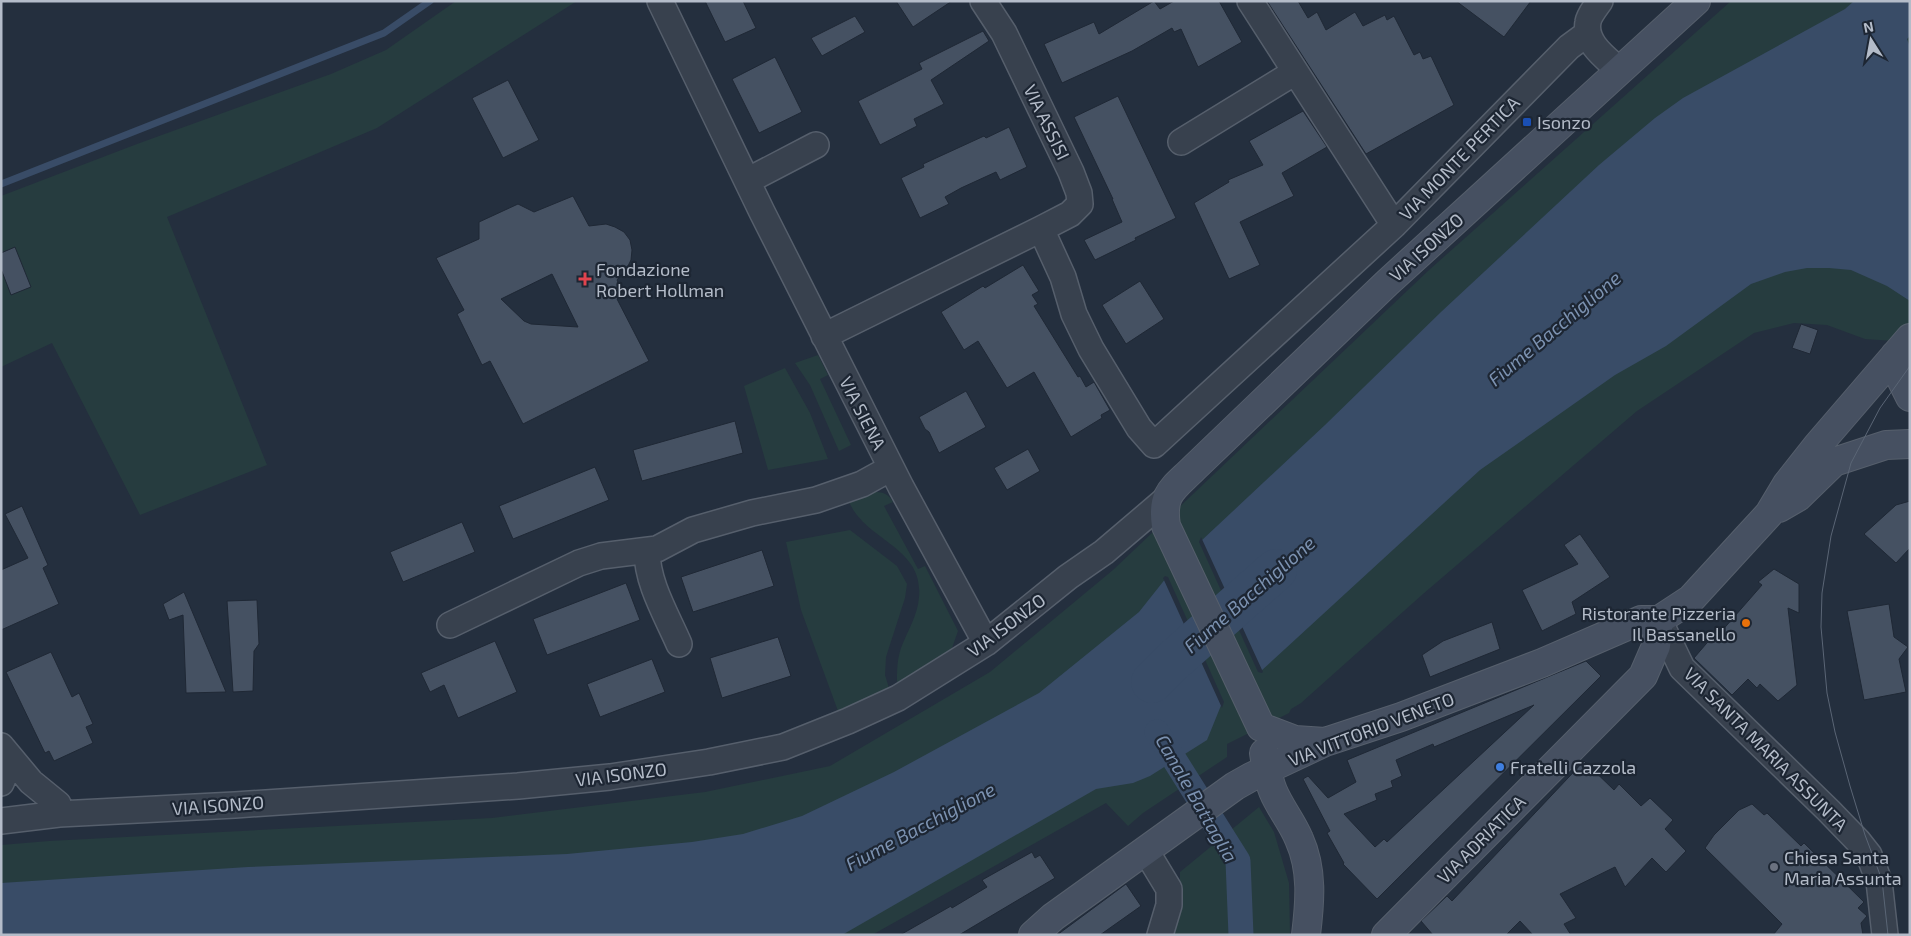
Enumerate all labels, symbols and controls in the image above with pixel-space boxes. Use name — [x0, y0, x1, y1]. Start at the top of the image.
north arrow — [1846, 15, 1896, 65]
text: N — [1862, 17, 1875, 36]
street label: VIA ASSISI — [1019, 81, 1075, 163]
street label: VIA MONTE PERTICA — [1394, 91, 1524, 225]
place label: Isonzo — [1537, 111, 1591, 133]
marker: Isonzo — [1521, 116, 1533, 128]
street label: VIA ISONZO — [1384, 208, 1468, 286]
place label: Fondazione Robert Hollman — [596, 258, 724, 301]
water label: Fiume Bacchiglione — [1483, 266, 1625, 390]
marker: Fondazione Robert Hollman — [578, 272, 592, 286]
street label: VIA SIENA — [835, 373, 891, 454]
water label: Fiume Bacchiglione — [1179, 531, 1319, 657]
street label: VIA ISONZO — [963, 589, 1049, 661]
place label: Ristorante Pizzeria Il Bassanello — [1581, 602, 1736, 645]
marker: Ristorante Pizzeria Il Bassanello — [1740, 617, 1752, 629]
street label: VIA SANTA MARIA ASSUNTA — [1680, 663, 1853, 836]
street label: VIA VITTORIO VENETO — [1285, 687, 1457, 771]
water label: Canale Battaglia — [1151, 730, 1243, 866]
place label: Fratelli Cazzola — [1510, 756, 1636, 778]
street label: VIA ISONZO — [574, 757, 668, 791]
marker: Fratelli Cazzola — [1494, 761, 1506, 773]
water label: Fiume Bacchiglione — [841, 777, 999, 875]
street label: VIA ADRIATICA — [1432, 790, 1530, 888]
street label: VIA ISONZO — [171, 791, 265, 819]
place label: Chiesa Santa Maria Assunta — [1784, 846, 1902, 889]
marker: Chiesa Santa Maria Assunta — [1768, 861, 1780, 873]

